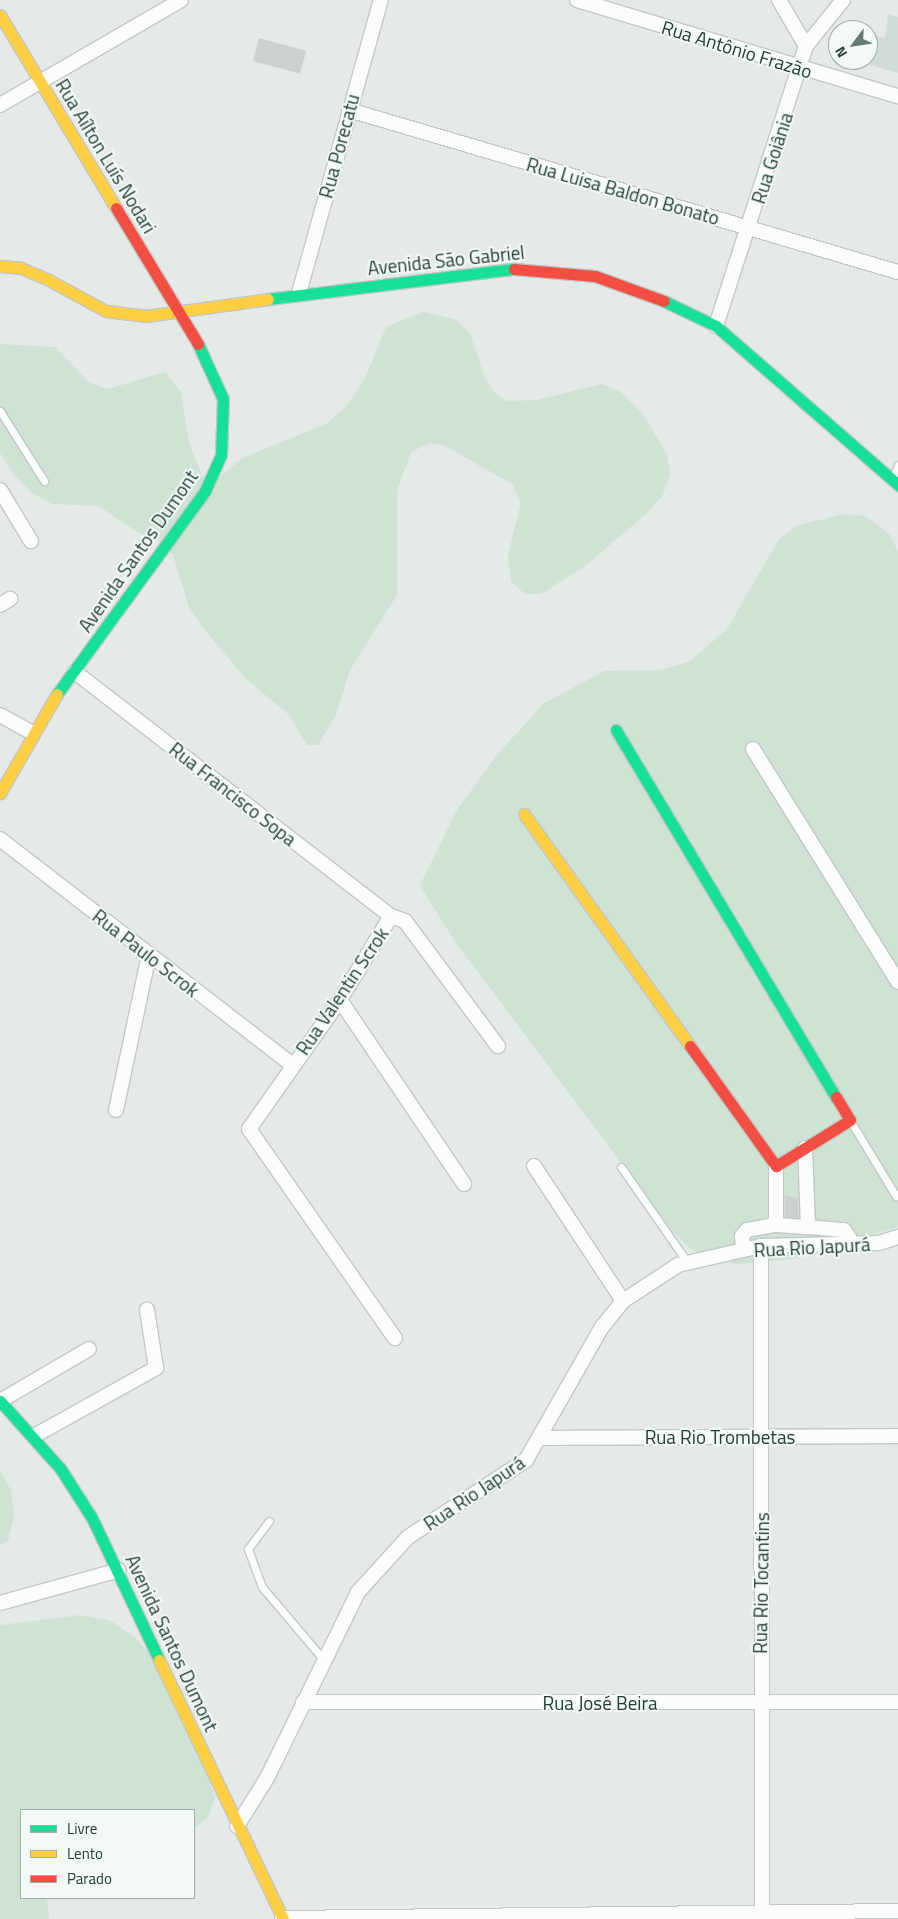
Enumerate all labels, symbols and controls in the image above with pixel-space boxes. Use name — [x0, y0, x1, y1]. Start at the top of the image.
street label: Rua Antônio Frazão — [659, 15, 815, 83]
north arrow — [828, 20, 878, 70]
text: N — [829, 43, 852, 62]
street label: Rua Aílton Luís Nodari — [51, 75, 161, 237]
street label: Rua Porecatu — [314, 91, 364, 201]
street label: Rua Goiânia — [747, 109, 797, 207]
street label: Rua Luisa Baldon Bonato — [524, 153, 722, 229]
street label: Avenida São Gabriel — [366, 240, 526, 280]
street label: Avenida Santos Dumont — [73, 466, 203, 636]
street label: Rua Francisco Sopa — [165, 737, 301, 851]
street label: Rua Paulo Scrok — [88, 904, 204, 1002]
street label: Rua Valentin Scrok — [291, 923, 393, 1059]
street label: Rua Rio Japurá — [753, 1233, 871, 1261]
street label: Rua Rio Trombetas — [645, 1426, 795, 1448]
street label: Rua Rio Japurá — [419, 1451, 529, 1535]
street label: Rua Rio Tocantins — [748, 1512, 774, 1654]
street label: Avenida Santos Dumont — [121, 1551, 223, 1735]
street label: Rua José Beira — [542, 1692, 658, 1714]
legend — [20, 1809, 195, 1899]
text: Livre — [67, 1817, 97, 1840]
text: Lento — [67, 1842, 103, 1865]
text: Parado — [67, 1867, 112, 1890]

